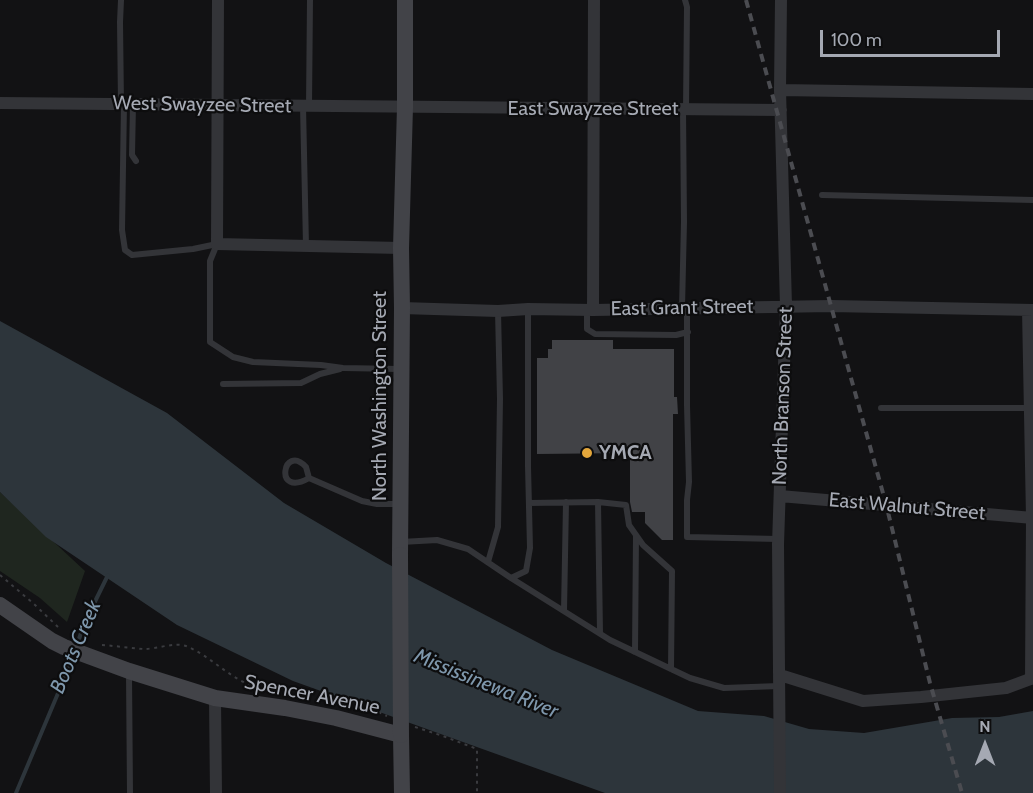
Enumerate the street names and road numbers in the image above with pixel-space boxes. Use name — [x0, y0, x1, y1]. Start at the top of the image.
street label: West Swayzee Street — [112, 91, 292, 119]
street label: East Swayzee Street — [508, 97, 678, 121]
street label: North Washington Street — [368, 291, 392, 501]
street label: East Grant Street — [610, 295, 754, 321]
street label: North Branson Street — [768, 306, 798, 486]
street label: East Walnut Street — [828, 488, 986, 526]
street label: Spencer Avenue — [242, 670, 382, 720]

